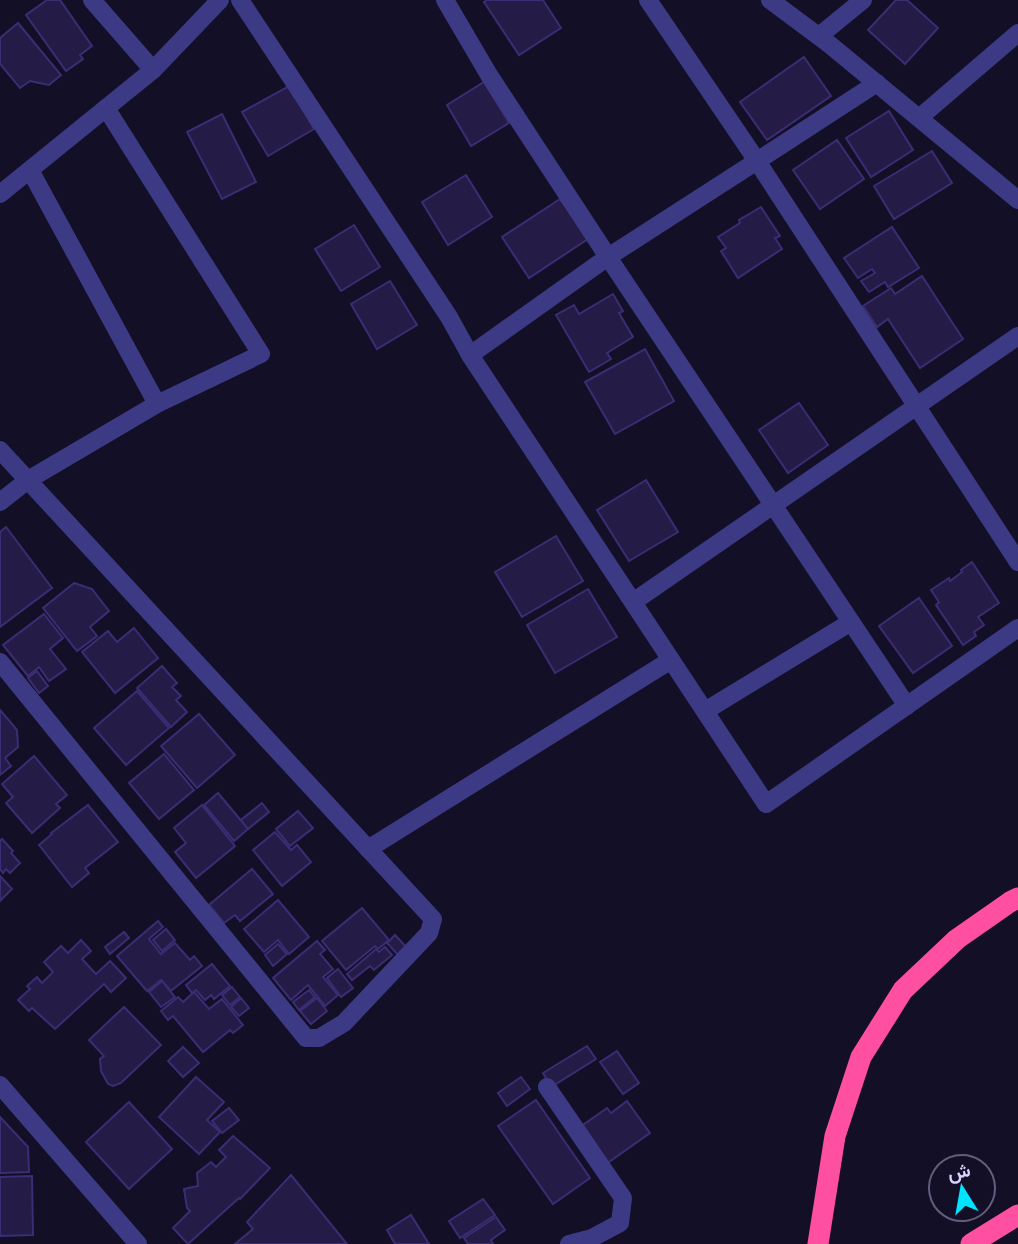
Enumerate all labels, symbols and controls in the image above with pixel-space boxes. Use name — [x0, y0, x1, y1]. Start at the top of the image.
north arrow — [927, 1153, 997, 1223]
text: ش — [945, 1158, 972, 1185]

